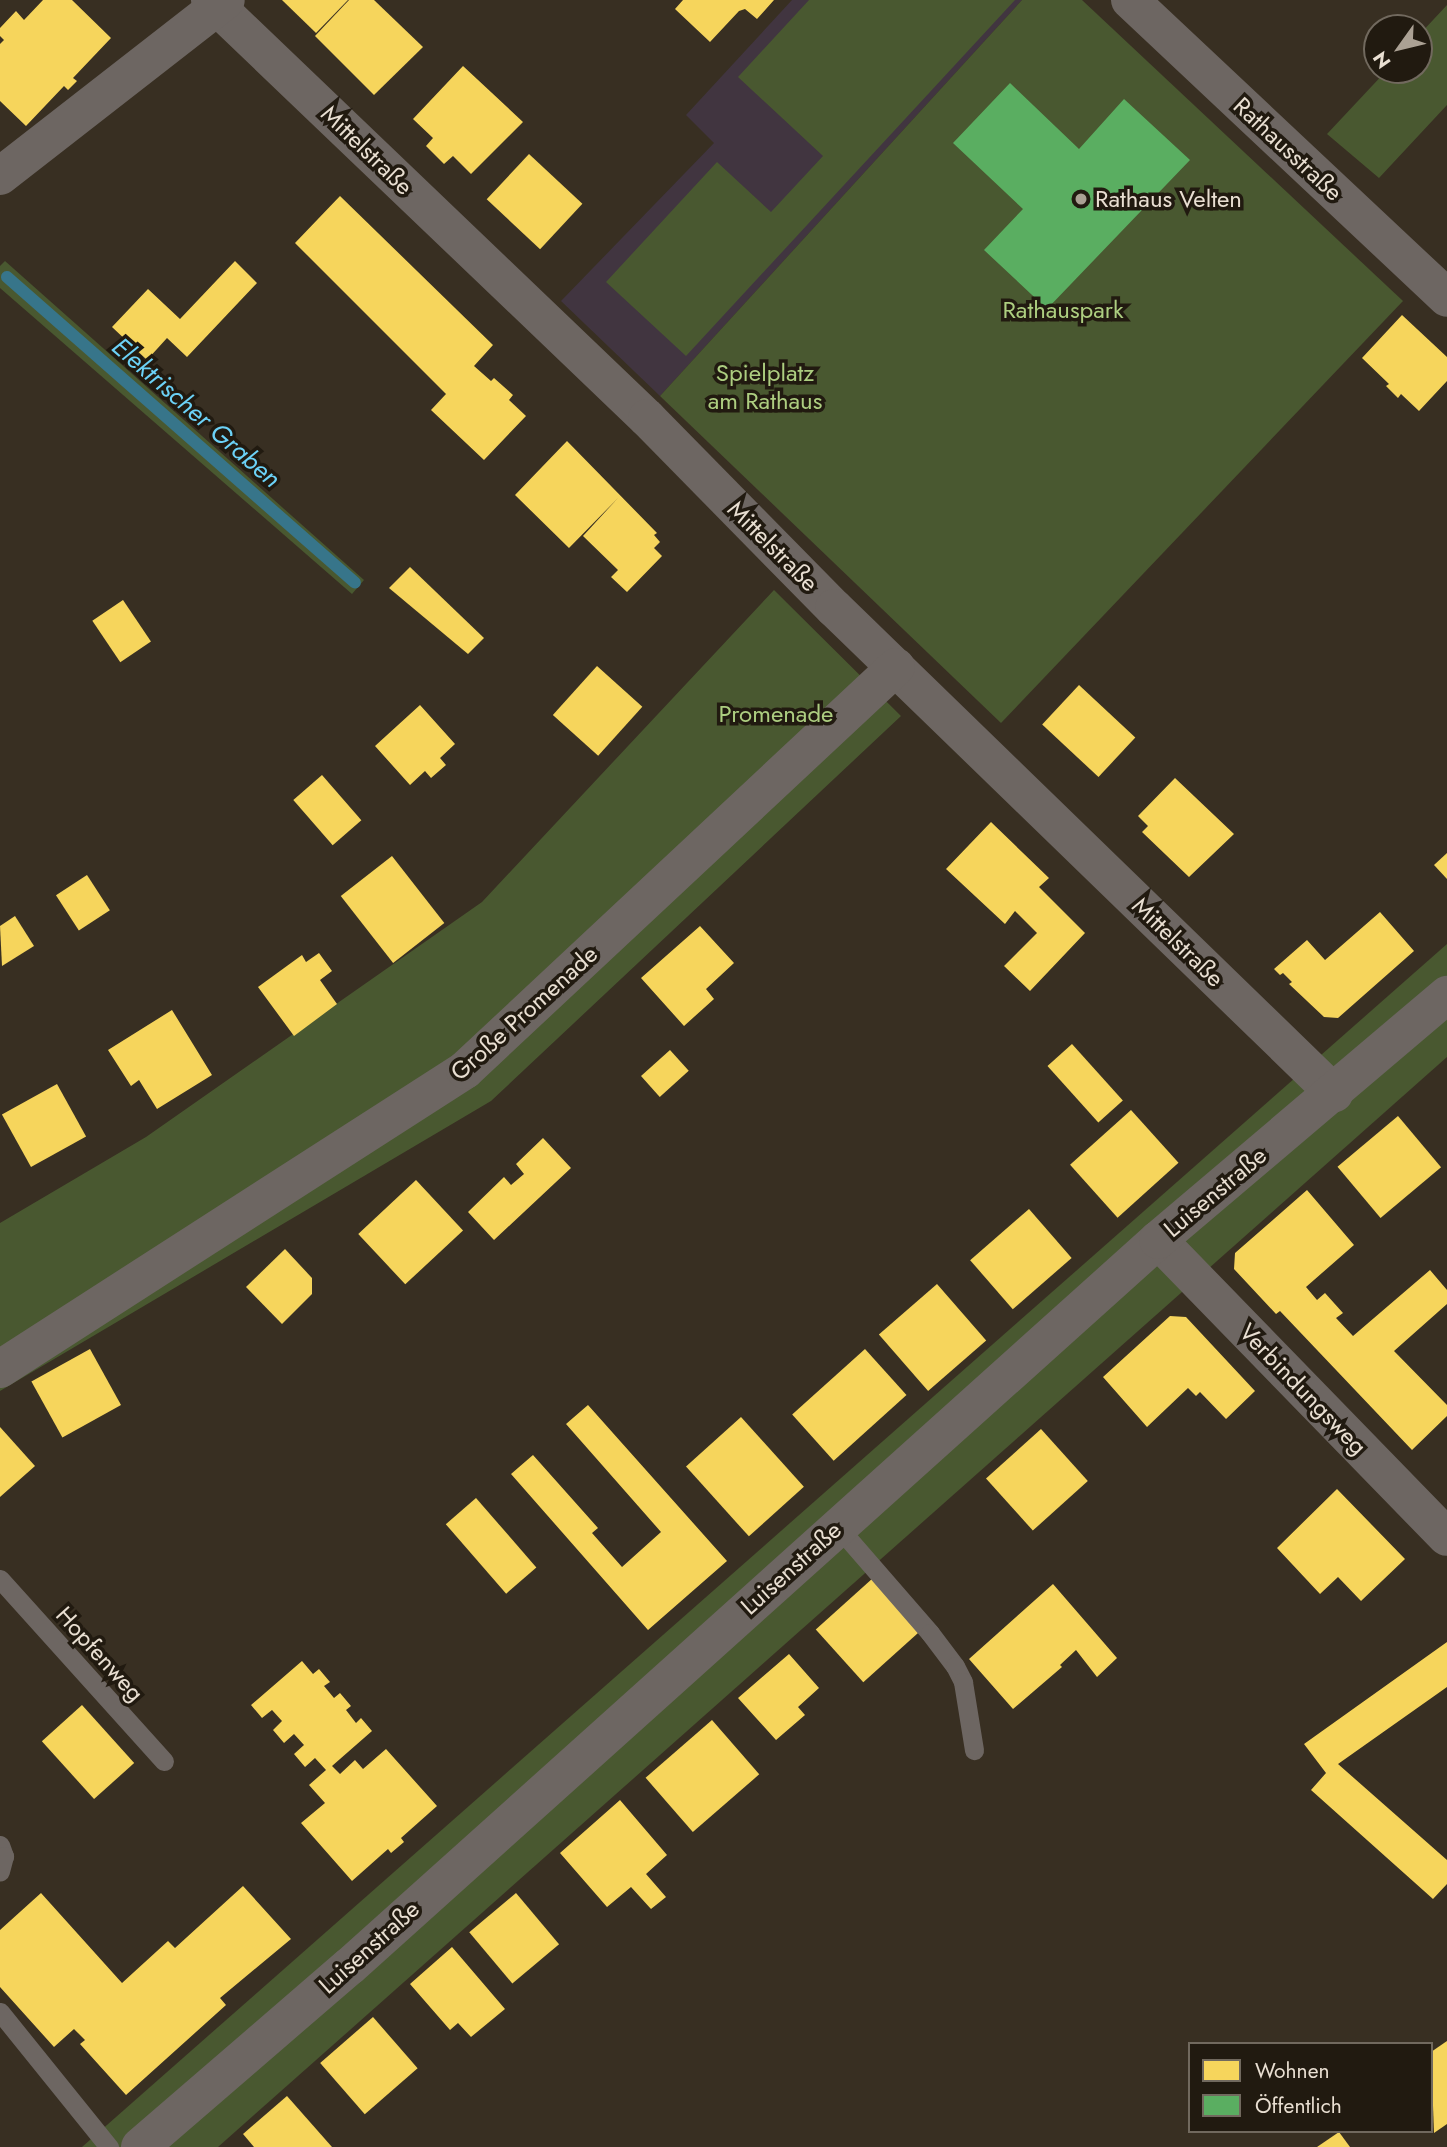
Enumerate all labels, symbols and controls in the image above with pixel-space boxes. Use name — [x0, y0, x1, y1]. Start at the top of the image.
north arrow — [1363, 14, 1433, 84]
text: N — [1366, 46, 1397, 74]
street label: Rathausstraße — [1228, 91, 1348, 207]
street label: Mittelstraße — [315, 99, 419, 201]
place label: Rathaus Velten — [1095, 185, 1242, 213]
marker: Rathaus Velten — [1073, 191, 1089, 207]
park label: Rathauspark — [1002, 296, 1124, 324]
water label: Elektrischer Graben — [105, 331, 287, 495]
park label: Spielplatz am Rathaus — [708, 359, 822, 415]
street label: Mittelstraße — [722, 495, 824, 597]
park label: Promenade — [719, 700, 833, 728]
street label: Mittelstraße — [1126, 891, 1230, 993]
street label: Große Promenade — [445, 940, 603, 1086]
street label: Luisenstraße — [1158, 1141, 1272, 1243]
street label: Verbindungsweg — [1233, 1317, 1373, 1461]
street label: Luisenstraße — [735, 1516, 847, 1620]
street label: Hopfenweg — [50, 1601, 150, 1707]
street label: Luisenstraße — [313, 1895, 425, 1999]
legend — [1188, 2042, 1433, 2133]
text: Wohnen — [1255, 2056, 1329, 2086]
text: Öffentlich — [1255, 2091, 1342, 2121]

